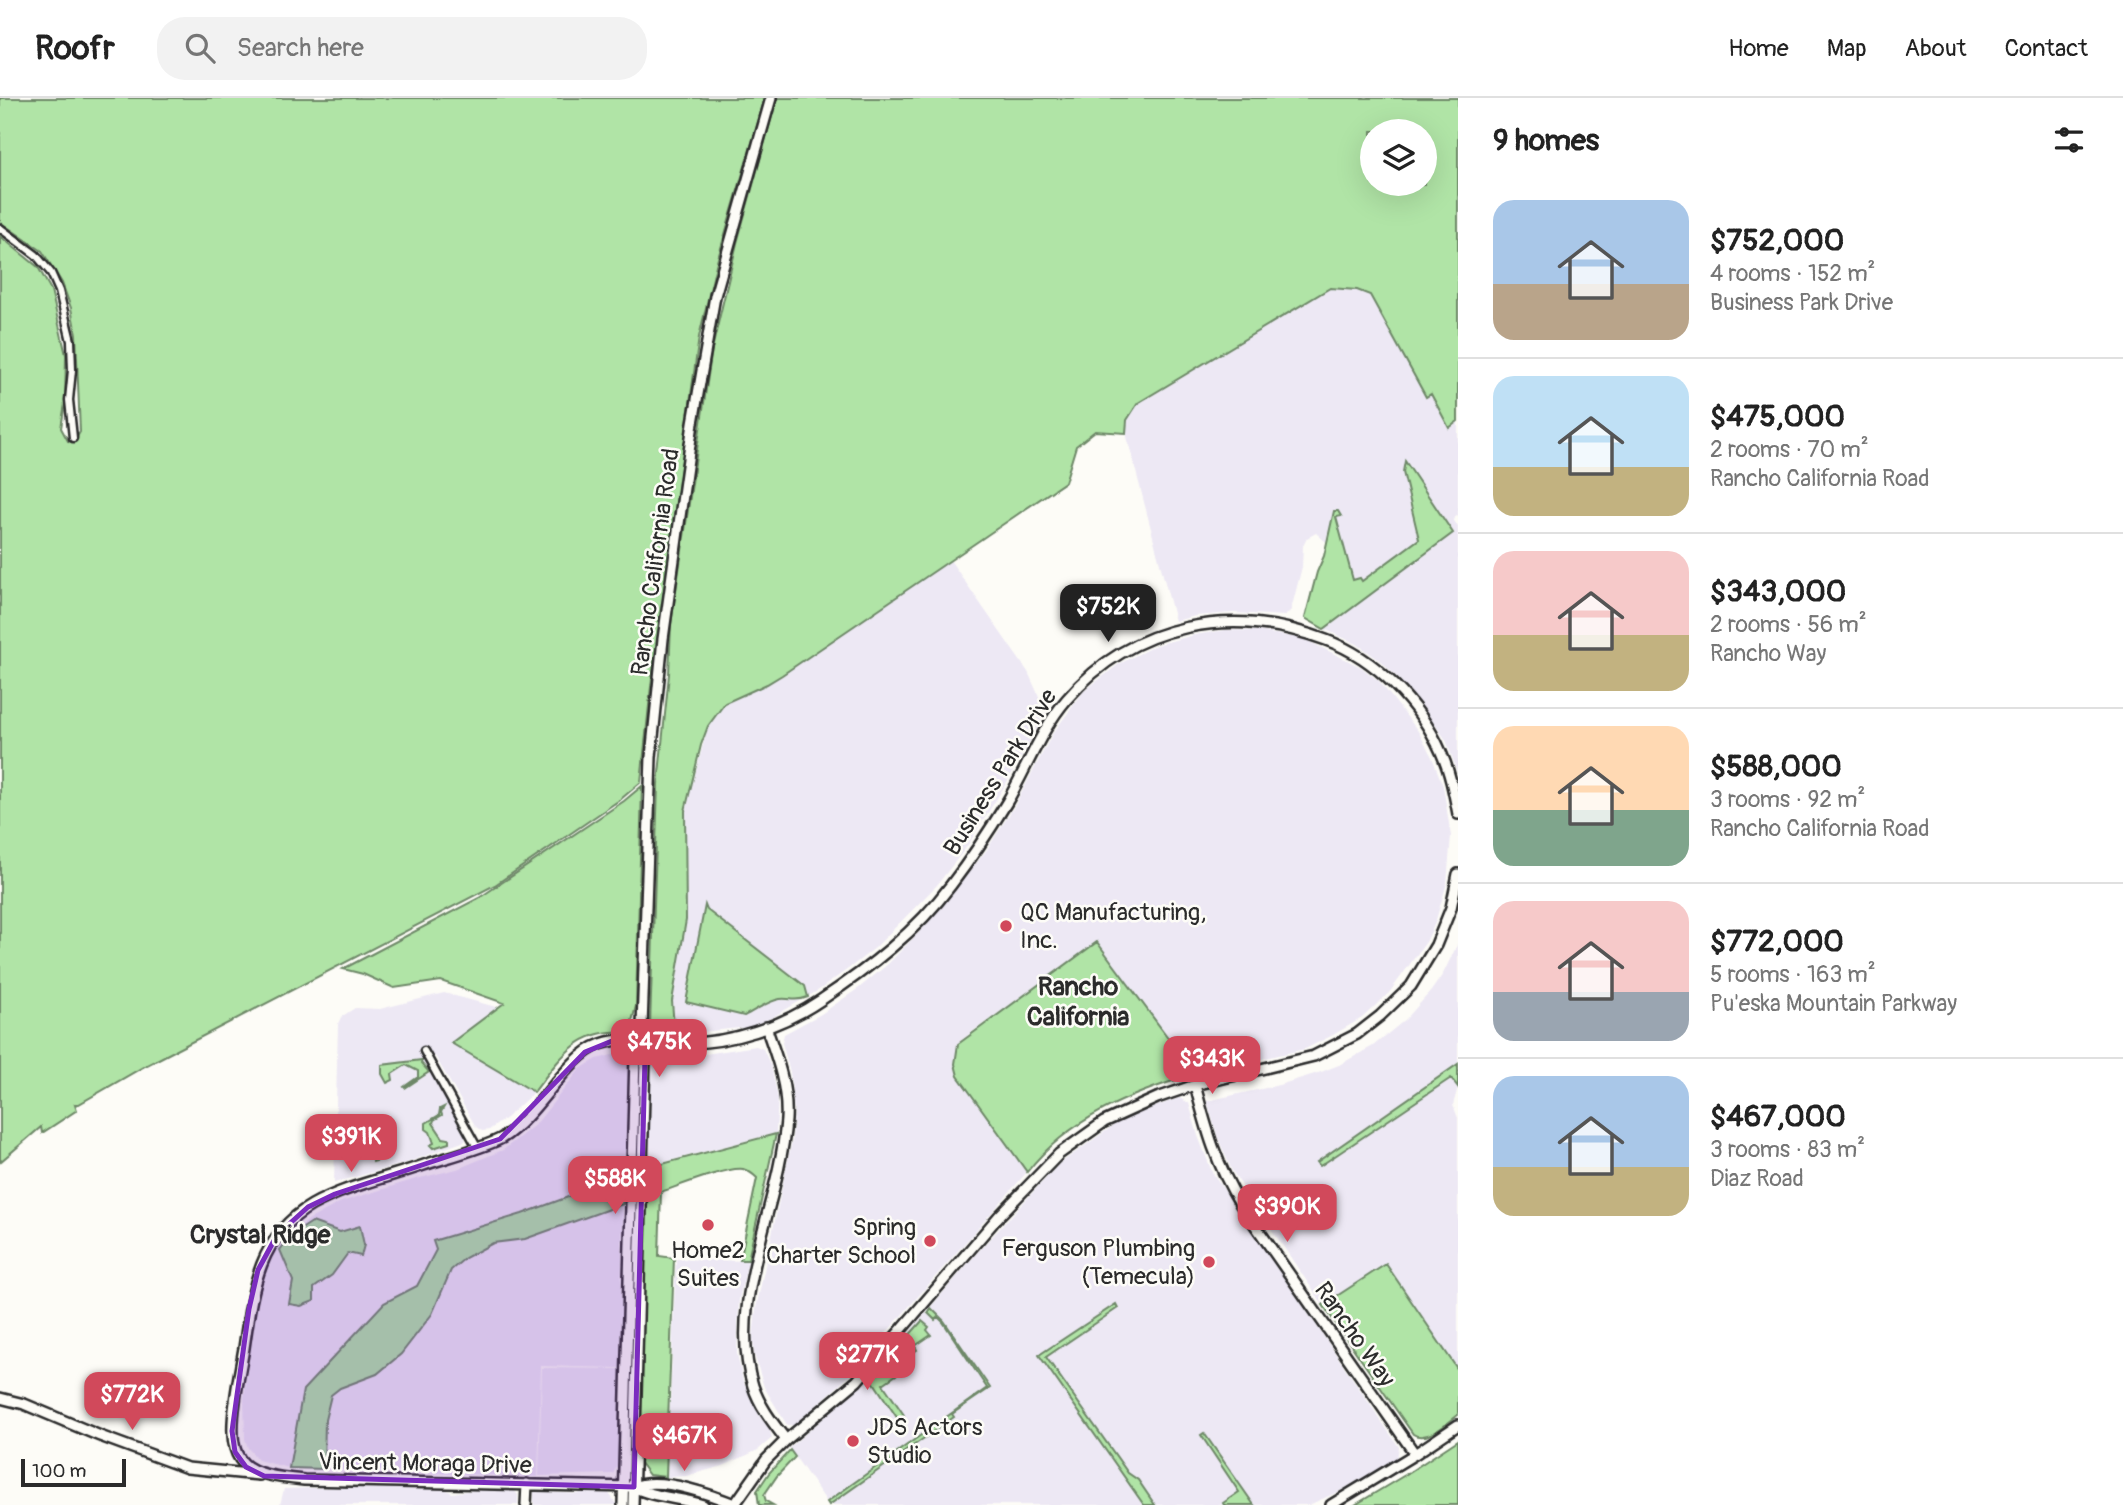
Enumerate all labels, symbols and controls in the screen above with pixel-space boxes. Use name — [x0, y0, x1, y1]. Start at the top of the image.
search box — [157, 17, 647, 80]
text: Roofr — [35, 28, 115, 69]
icon: search — [181, 29, 219, 67]
text: Search here — [237, 32, 364, 64]
text: Home — [1728, 34, 1789, 63]
text: Map — [1827, 34, 1867, 63]
text: About — [1905, 34, 1967, 63]
text: Contact — [2005, 34, 2088, 63]
map controls — [1360, 119, 1437, 196]
button: layers — [1360, 119, 1437, 196]
icon: filters — [2050, 121, 2088, 159]
text: 9 homes — [1493, 122, 1599, 159]
text: $752,000 — [1710, 222, 1844, 259]
icon: home — [1549, 228, 1633, 312]
text: 4 rooms · 152 m² — [1710, 259, 1876, 288]
text: Business Park Drive — [1710, 288, 1893, 317]
text: $475,000 — [1710, 398, 1845, 435]
icon: home — [1549, 404, 1633, 488]
text: 2 rooms · 70 m² — [1710, 435, 1869, 464]
street label: Rancho California Road — [625, 447, 686, 678]
text: Rancho California Road — [1710, 464, 1930, 493]
text: $343,000 — [1710, 573, 1846, 610]
icon: home — [1549, 579, 1633, 663]
pin: $752K — [1059, 584, 1157, 644]
text: $752K — [1076, 592, 1140, 621]
text: 2 rooms · 56 m² — [1710, 610, 1867, 639]
text: Rancho Way — [1710, 639, 1826, 668]
street label: Business Park Drive — [938, 683, 1063, 861]
text: $588,000 — [1710, 748, 1842, 785]
icon: home — [1549, 754, 1633, 838]
text: 3 rooms · 92 m² — [1710, 785, 1865, 814]
text: Rancho California Road — [1710, 814, 1930, 843]
place label: QC Manufacturing, Inc. — [1020, 898, 1206, 955]
marker: QC Manufacturing, Inc. — [998, 918, 1014, 934]
text: $772,000 — [1710, 923, 1844, 960]
icon: home — [1549, 929, 1633, 1013]
text: 5 rooms · 163 m² — [1710, 960, 1876, 989]
district label: Rancho California — [1027, 971, 1129, 1033]
text: Pu'eska Mountain Parkway — [1710, 989, 1957, 1018]
pin: $475K — [610, 1020, 708, 1079]
text: $475K — [627, 1027, 691, 1056]
pin: $343K — [1163, 1037, 1261, 1096]
text: $343K — [1179, 1044, 1245, 1073]
text: $467,000 — [1710, 1098, 1846, 1135]
icon: home — [1549, 1104, 1633, 1188]
pin: $391K — [302, 1114, 400, 1174]
text: $391K — [321, 1122, 381, 1151]
text: 3 rooms · 83 m² — [1710, 1135, 1865, 1164]
pin: $588K — [566, 1156, 664, 1216]
text: $588K — [584, 1164, 646, 1193]
text: Diaz Road — [1710, 1164, 1804, 1193]
pin: $390K — [1238, 1184, 1336, 1244]
text: $390K — [1254, 1192, 1320, 1221]
place label: Spring Charter School — [766, 1213, 916, 1270]
marker: Home2 Suites — [700, 1217, 716, 1233]
district label: Crystal Ridge — [190, 1219, 331, 1251]
marker: Spring Charter School — [922, 1233, 938, 1249]
place label: Ferguson Plumbing (Temecula) — [1001, 1234, 1195, 1291]
place label: Home2 Suites — [671, 1236, 745, 1293]
marker: Ferguson Plumbing (Temecula) — [1201, 1254, 1217, 1270]
street label: Rancho Way — [1308, 1276, 1401, 1392]
pin: $277K — [818, 1332, 916, 1392]
text: $277K — [835, 1340, 899, 1369]
pin: $772K — [83, 1372, 181, 1432]
text: $772K — [100, 1380, 164, 1409]
place label: JDS Actors Studio — [867, 1413, 983, 1470]
pin: $467K — [635, 1414, 733, 1473]
text: $467K — [652, 1421, 717, 1450]
marker: JDS Actors Studio — [845, 1433, 861, 1449]
street label: Vincent Moraga Drive — [318, 1447, 532, 1480]
scale bar — [21, 1456, 126, 1488]
text: 100 m — [32, 1459, 86, 1483]

